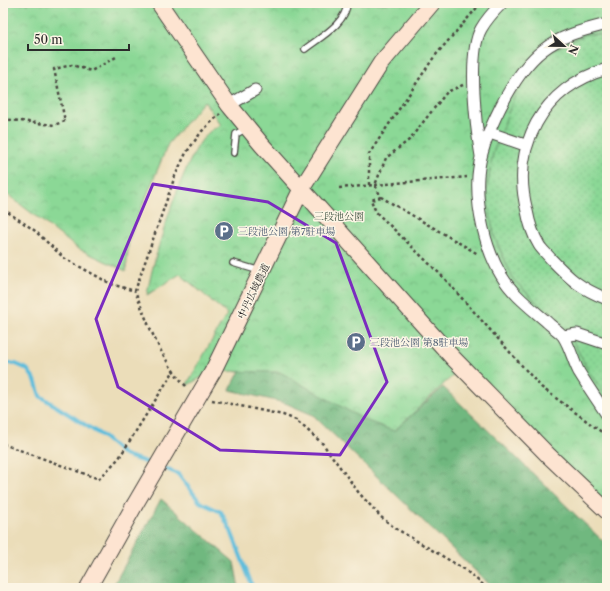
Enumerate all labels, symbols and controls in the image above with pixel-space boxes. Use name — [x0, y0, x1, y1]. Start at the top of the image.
scale bar — [28, 26, 129, 52]
north arrow — [544, 26, 584, 66]
text: 50 m — [34, 32, 63, 47]
text: N — [565, 43, 582, 57]
park label: 三段池公園 — [314, 210, 364, 223]
parking icon: 三段池公園 第7駐車場 — [213, 220, 235, 242]
place label: 三段池公園 第7駐車場 — [238, 225, 336, 238]
street label: 中丹広域農道 — [234, 261, 272, 321]
parking icon: 三段池公園 第8駐車場 — [345, 331, 367, 353]
place label: 三段池公園 第8駐車場 — [370, 336, 469, 349]

